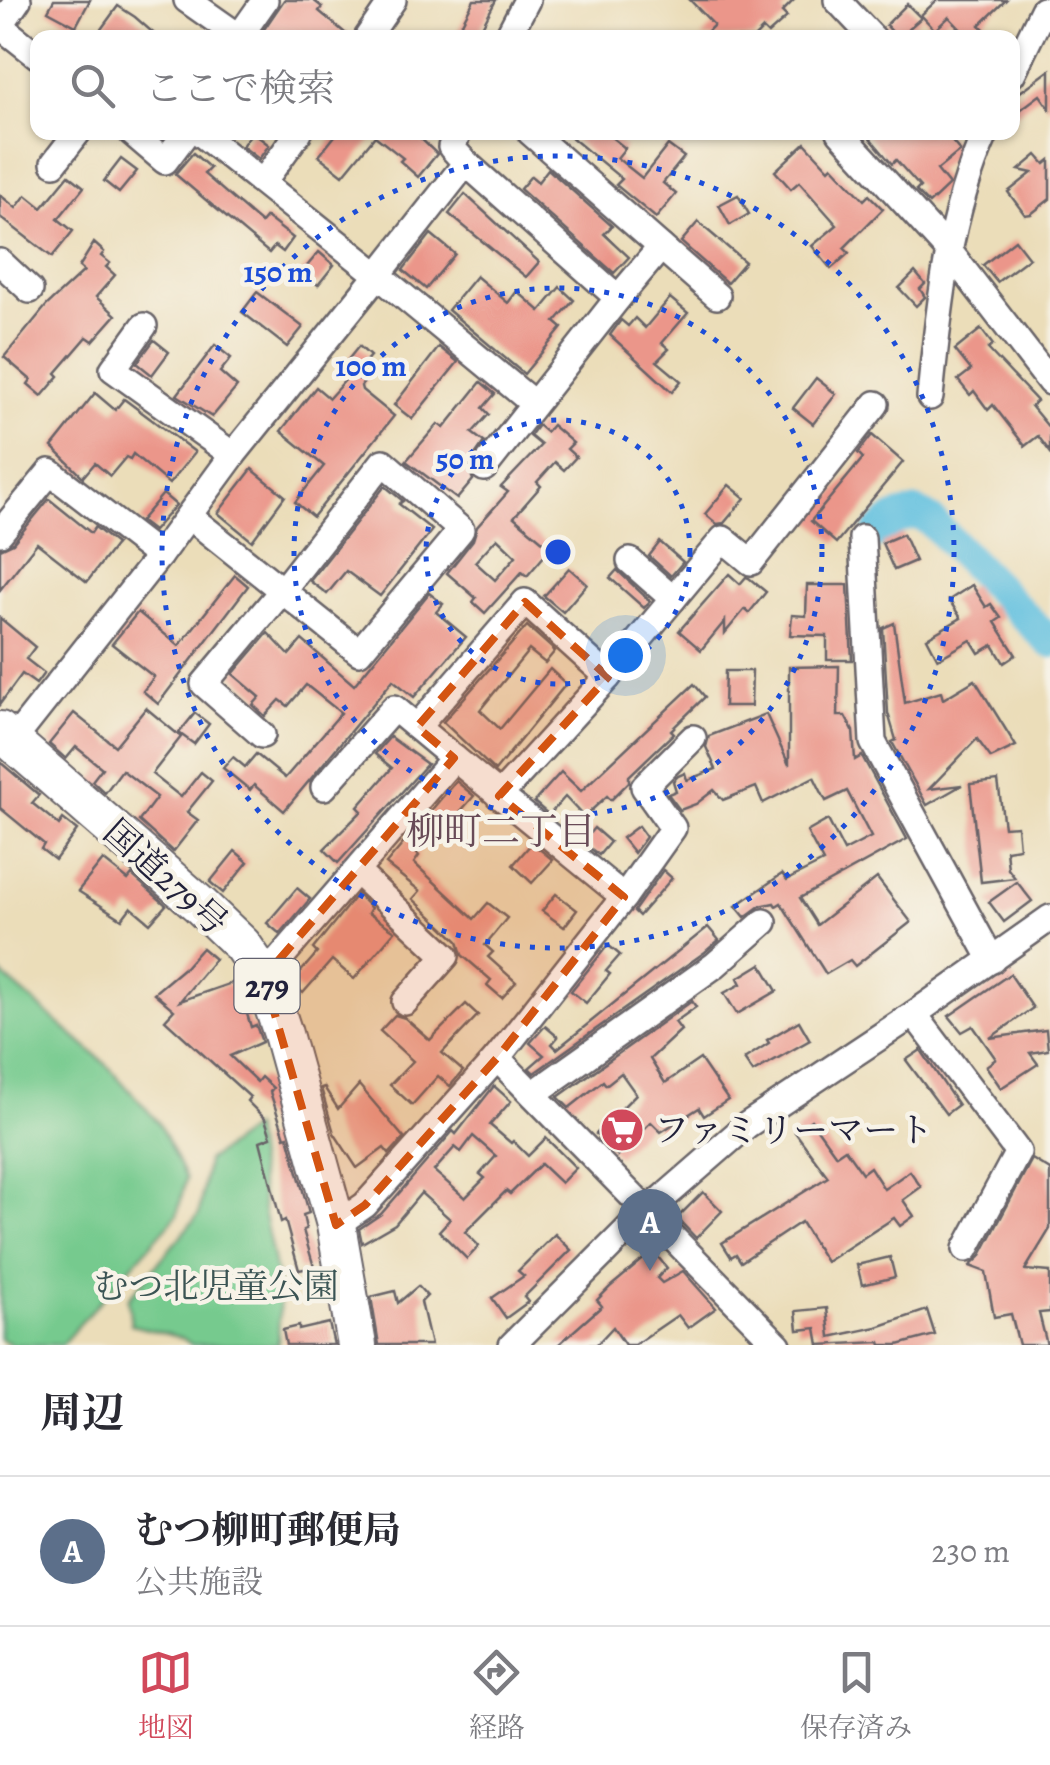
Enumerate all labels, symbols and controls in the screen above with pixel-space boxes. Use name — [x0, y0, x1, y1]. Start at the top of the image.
search box — [30, 30, 1020, 140]
icon: search — [65, 58, 120, 113]
text: ここで検索 — [145, 62, 335, 114]
text: 150 m — [244, 252, 313, 292]
text: 100 m — [335, 346, 407, 386]
text: 50 m — [436, 439, 494, 479]
centre of rings — [540, 534, 576, 570]
your location — [600, 630, 651, 681]
district label: 柳町二丁目 — [406, 805, 596, 857]
street label: 国道279号 — [93, 808, 239, 946]
road number: 279 — [234, 959, 300, 1013]
place label: ファミリーマート — [654, 1106, 933, 1154]
supermarket icon: ファミリーマート — [599, 1107, 645, 1153]
pin: A — [618, 1188, 682, 1271]
park label: むつ北児童公園 — [93, 1262, 339, 1310]
text: 周辺 — [40, 1384, 124, 1441]
text: むつ柳町郵便局 — [135, 1504, 401, 1556]
text: A — [62, 1529, 83, 1573]
text: 230 m — [931, 1529, 1010, 1573]
text: 公共施設 — [135, 1560, 263, 1604]
tab: 地図 — [138, 1645, 194, 1747]
tab: 経路 — [469, 1645, 525, 1747]
tab: 保存済み — [800, 1645, 912, 1747]

